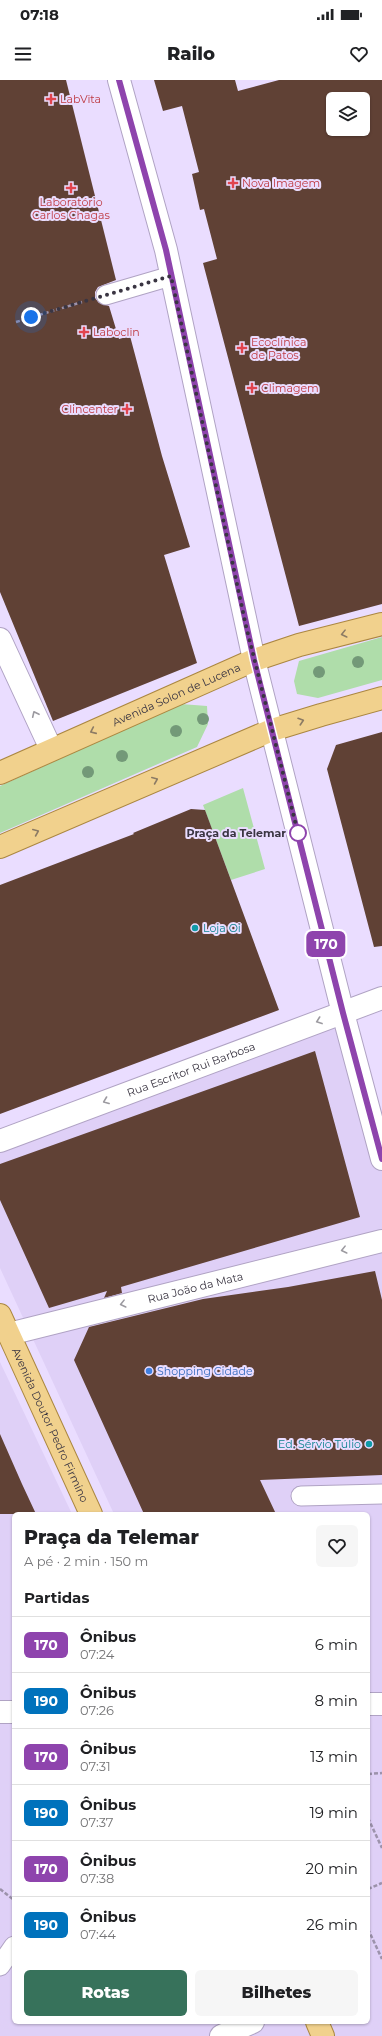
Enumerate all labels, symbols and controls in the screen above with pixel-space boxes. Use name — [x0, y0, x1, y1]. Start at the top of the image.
text: 07:18 — [20, 5, 59, 24]
icon: menu — [12, 43, 34, 65]
text: Railo — [167, 43, 215, 65]
icon: heart — [348, 43, 370, 65]
place label: LabVita — [60, 92, 101, 106]
map controls — [326, 92, 370, 136]
button: layers — [326, 92, 370, 136]
marker: LabVita — [45, 93, 57, 105]
place label: Nova Imagem — [242, 176, 320, 190]
marker: Nova Imagem — [227, 177, 239, 189]
marker: Laboratório Carlos Chagas — [65, 182, 77, 194]
place label: Laboratório Carlos Chagas — [32, 195, 111, 222]
your location — [21, 307, 41, 327]
place label: Laboclin — [93, 325, 140, 339]
marker: Laboclin — [78, 326, 90, 338]
place label: Ecoclínica de Patos — [251, 335, 306, 362]
marker: Ecoclínica de Patos — [236, 342, 248, 354]
place label: Climagem — [261, 381, 319, 395]
marker: Climagem — [246, 382, 258, 394]
place label: Clincenter — [61, 402, 118, 416]
marker: Clincenter — [121, 403, 133, 415]
one-way arrow — [341, 629, 348, 638]
street label: Avenida Solon de Lucena — [110, 660, 243, 729]
one-way arrow — [32, 710, 40, 718]
one-way arrow — [298, 717, 305, 726]
one-way arrow — [89, 726, 97, 734]
one-way arrow — [152, 777, 159, 785]
marker: Praça da Telemar — [289, 824, 307, 842]
place label: Praça da Telemar — [187, 826, 286, 840]
one-way arrow — [31, 829, 39, 837]
place label: Loja Oi — [203, 921, 241, 935]
marker: Loja Oi — [190, 923, 200, 933]
line badge: 170 — [303, 931, 349, 957]
text: 170 — [314, 935, 338, 953]
one-way arrow — [316, 1017, 323, 1025]
street label: Rua Escritor Rui Barbosa — [125, 1039, 257, 1100]
one-way arrow — [102, 1097, 109, 1105]
one-way arrow — [341, 1245, 348, 1254]
street label: Rua João da Mata — [146, 1269, 245, 1306]
one-way arrow — [119, 1300, 126, 1308]
street label: Avenida Doutor Pedro Firmino — [9, 1346, 92, 1505]
place label: Shopping Cidade — [157, 1364, 253, 1378]
marker: Shopping Cidade — [144, 1366, 154, 1376]
place label: Ed. Sérvio Túlio — [278, 1437, 361, 1451]
marker: Ed. Sérvio Túlio — [364, 1439, 374, 1449]
button: heart — [316, 1525, 358, 1567]
text: Praça da Telemar — [24, 1526, 199, 1549]
text: A pé · 2 min · 150 m — [24, 1553, 148, 1569]
text: Partidas — [24, 1588, 89, 1607]
text: Ônibus — [80, 1627, 136, 1646]
text: 6 min — [315, 1635, 358, 1654]
text: 170 — [34, 1636, 58, 1654]
text: 07:24 — [80, 1646, 114, 1662]
text: Ônibus — [80, 1683, 136, 1702]
text: 8 min — [314, 1691, 358, 1710]
text: 190 — [34, 1692, 58, 1710]
text: 07:26 — [80, 1702, 114, 1718]
text: Ônibus — [80, 1739, 136, 1758]
text: 13 min — [310, 1747, 358, 1766]
text: 170 — [34, 1748, 58, 1766]
text: 07:31 — [80, 1758, 111, 1774]
text: Ônibus — [80, 1795, 136, 1814]
text: 19 min — [309, 1803, 358, 1822]
text: 190 — [34, 1804, 58, 1822]
text: 07:37 — [80, 1814, 113, 1830]
text: Ônibus — [80, 1851, 136, 1870]
text: 20 min — [306, 1859, 358, 1878]
text: 170 — [34, 1860, 58, 1878]
text: 07:38 — [80, 1870, 114, 1886]
text: Ônibus — [80, 1907, 136, 1926]
text: 26 min — [306, 1915, 358, 1934]
text: 190 — [34, 1916, 58, 1934]
text: 07:44 — [80, 1926, 116, 1942]
button: Rotas — [24, 1970, 187, 2016]
button: Bilhetes — [195, 1970, 358, 2016]

